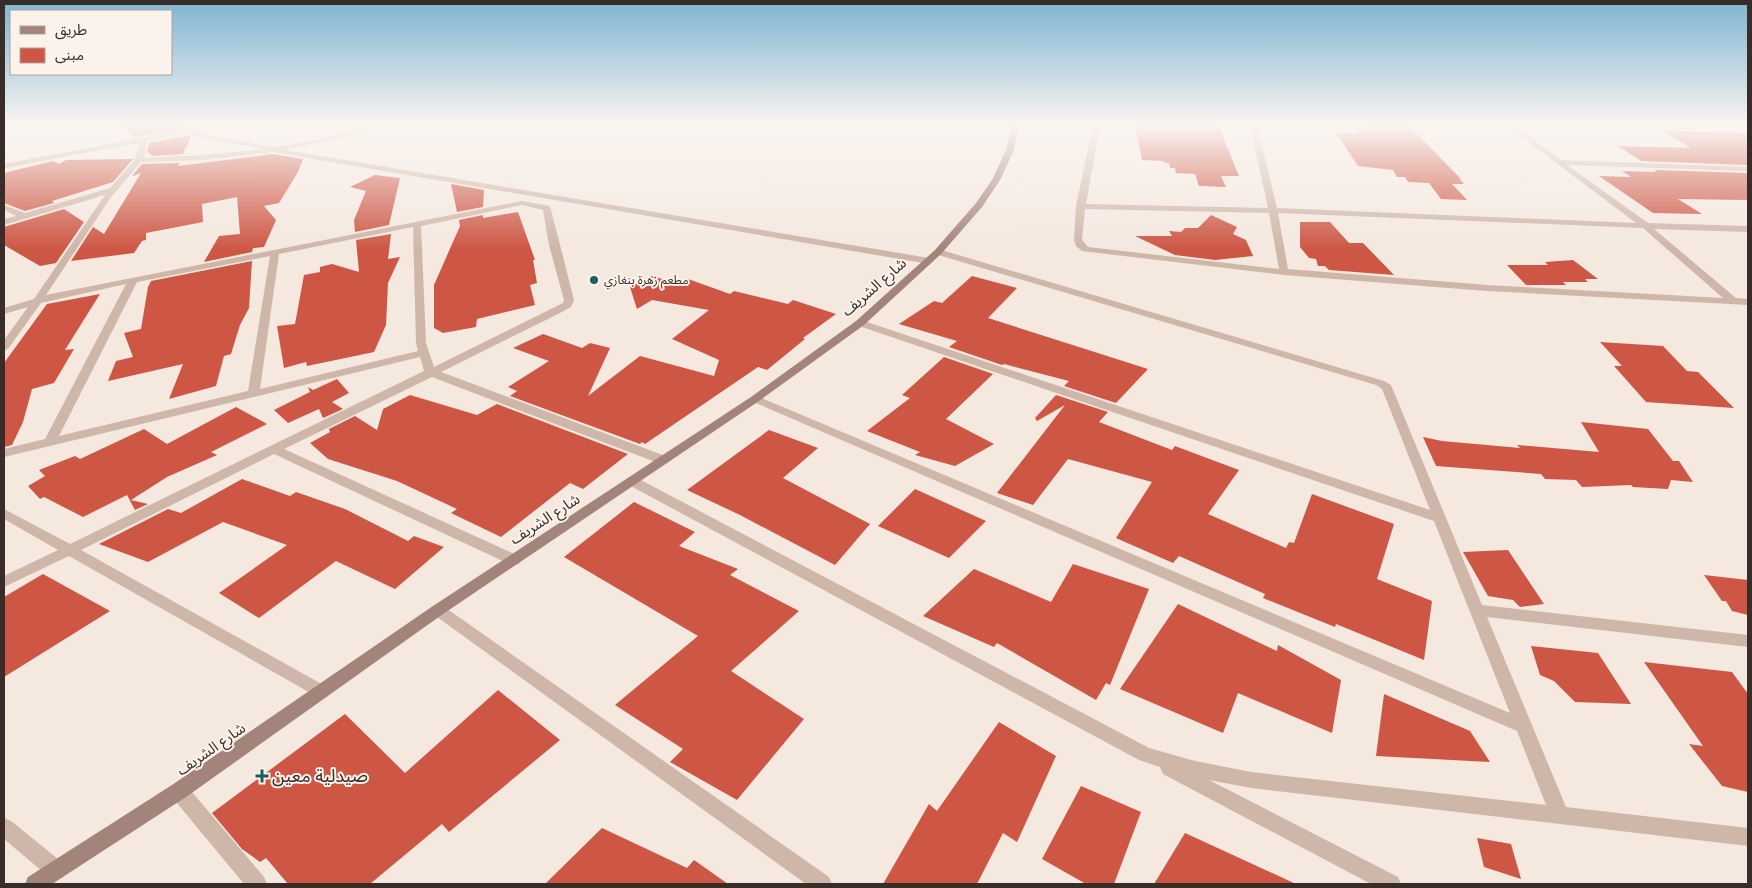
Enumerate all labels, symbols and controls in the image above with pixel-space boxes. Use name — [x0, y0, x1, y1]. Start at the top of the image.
legend — [10, 10, 172, 75]
text: طريق — [55, 20, 87, 40]
text: مبنى — [55, 45, 84, 64]
street label: شارع الشريف — [837, 253, 912, 322]
place label: مطعم زهرة بنغازي — [604, 272, 689, 290]
marker: مطعم زهرة بنغازي — [588, 274, 600, 286]
street label: شارع الشريف — [506, 489, 585, 551]
street label: شارع الشريف — [173, 718, 251, 782]
place label: صيدلية معين — [272, 764, 368, 787]
marker: صيدلية معين — [256, 770, 268, 782]

